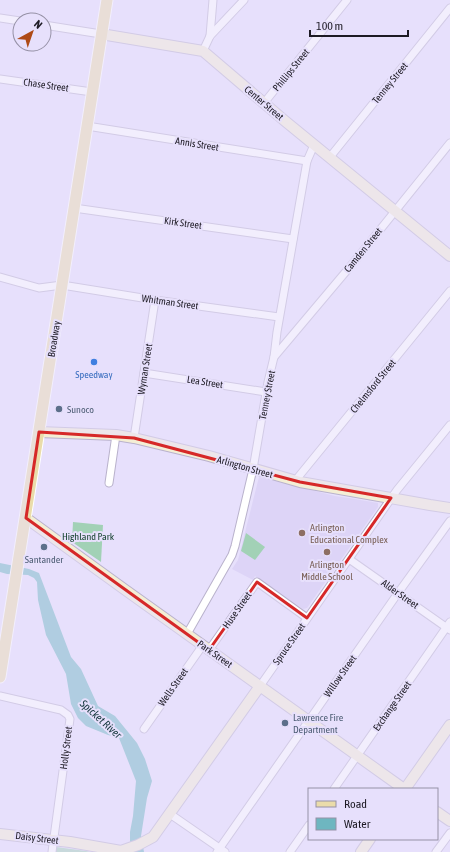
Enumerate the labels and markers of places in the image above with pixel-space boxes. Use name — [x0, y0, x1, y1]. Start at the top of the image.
marker: Speedway — [89, 357, 99, 367]
place label: Speedway — [75, 369, 113, 380]
marker: Sunoco — [54, 404, 64, 414]
place label: Sunoco — [67, 404, 94, 415]
place label: Arlington Educational Complex — [310, 522, 388, 545]
marker: Arlington Educational Complex — [297, 528, 307, 538]
marker: Santander — [39, 542, 49, 552]
marker: Arlington Middle School — [322, 547, 332, 557]
place label: Santander — [25, 554, 64, 565]
place label: Arlington Middle School — [301, 559, 353, 582]
place label: Lawrence Fire Department — [293, 712, 344, 735]
marker: Lawrence Fire Department — [280, 718, 290, 728]

